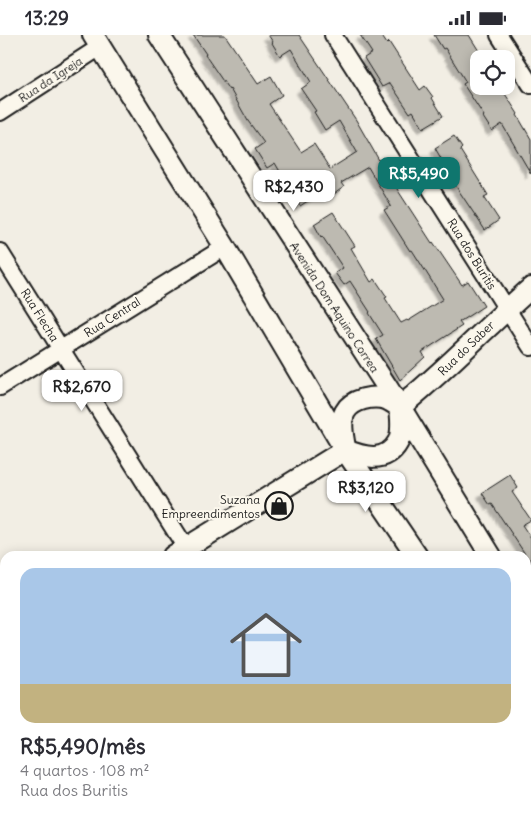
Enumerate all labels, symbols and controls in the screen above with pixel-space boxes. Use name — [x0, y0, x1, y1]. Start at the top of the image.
text: 13:29 — [25, 6, 69, 30]
map controls — [470, 50, 515, 95]
button: locate — [470, 50, 515, 95]
street label: Rua da Igreja — [15, 53, 85, 105]
pin: R$5,490 — [373, 156, 465, 199]
text: R$5,490 — [389, 163, 449, 183]
pin: R$2,430 — [248, 169, 340, 212]
text: R$2,430 — [264, 176, 324, 196]
street label: Rua dos Buritis — [444, 216, 500, 292]
street label: Avenida Dom Aquino Correa — [287, 239, 383, 375]
street label: Rua Flecha — [18, 286, 62, 345]
street label: Rua Central — [81, 294, 143, 340]
street label: Rua do Saber — [435, 317, 497, 379]
pin: R$2,670 — [36, 369, 128, 412]
text: R$2,670 — [53, 376, 111, 396]
pin: R$3,120 — [320, 471, 412, 513]
text: R$3,120 — [338, 477, 394, 497]
shop icon: Suzana Empreendimentos — [264, 491, 294, 521]
place label: Suzana Empreendimentos — [161, 492, 260, 521]
icon: home — [221, 600, 311, 690]
text: R$5,490/mês — [20, 733, 146, 760]
text: 4 quartos · 108 m² — [20, 760, 150, 780]
text: Rua dos Buritis — [20, 780, 128, 800]

